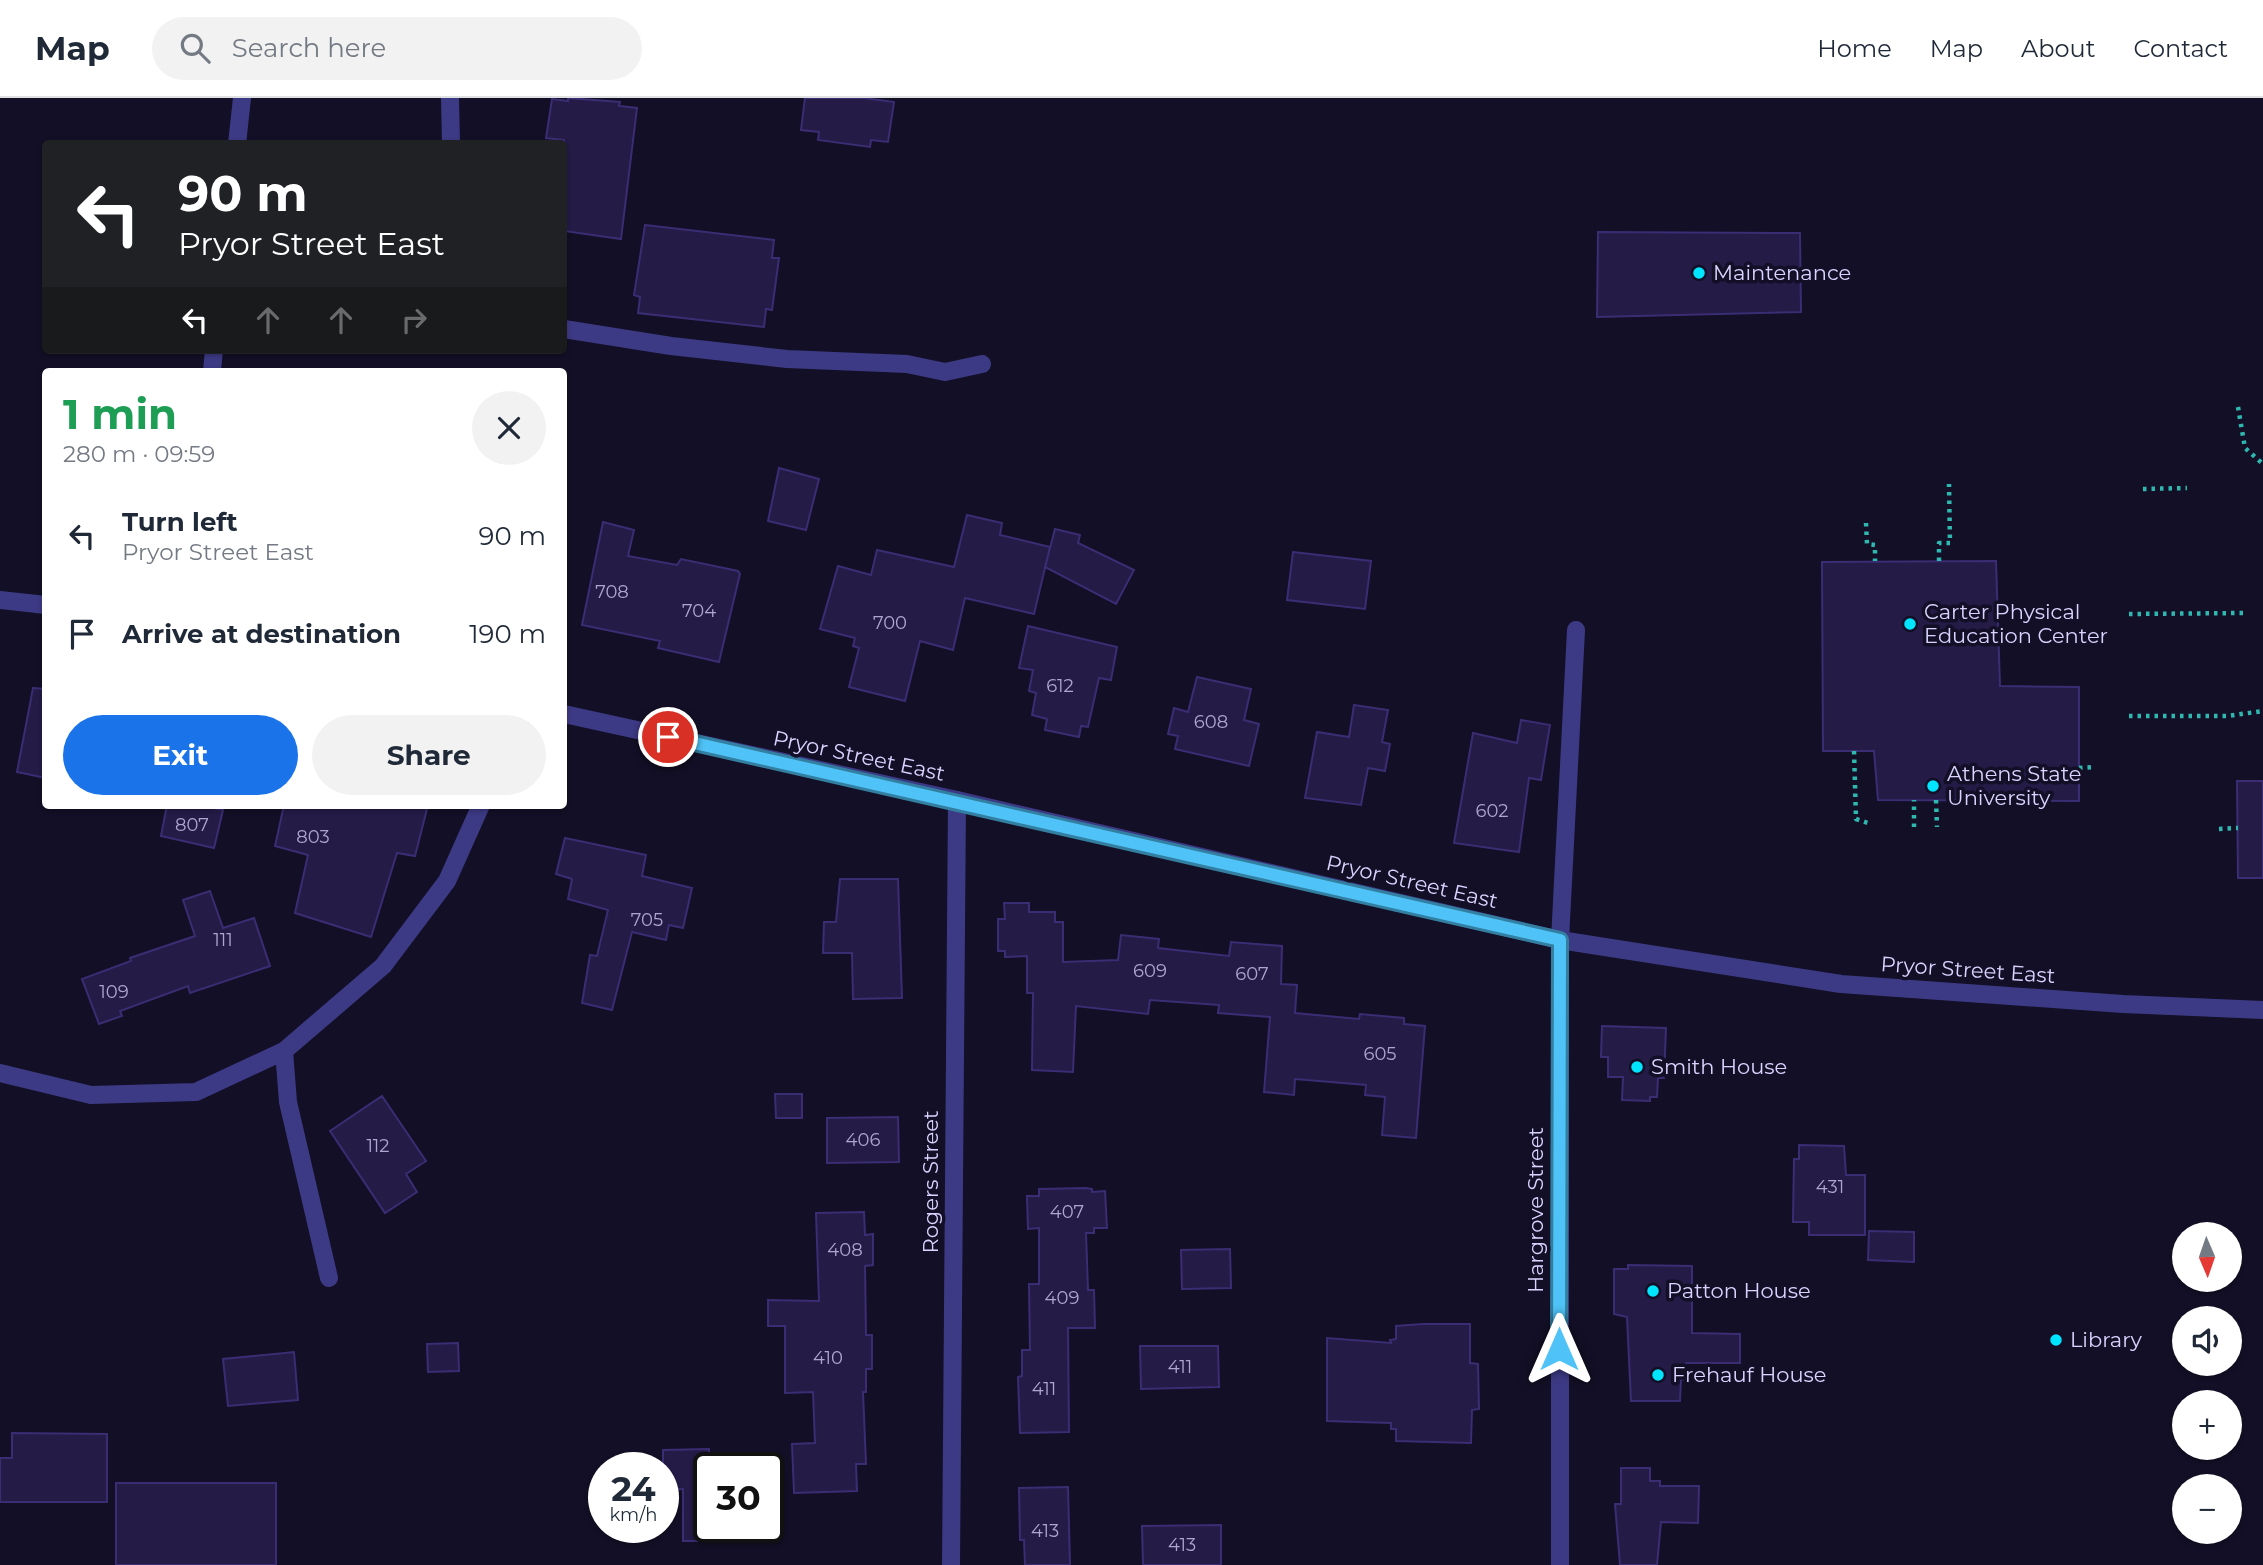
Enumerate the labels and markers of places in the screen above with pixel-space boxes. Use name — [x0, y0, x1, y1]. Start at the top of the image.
place label: Maintenance — [1713, 260, 1851, 285]
marker: Maintenance — [1691, 265, 1707, 281]
place label: Carter Physical Education Center — [1924, 599, 2108, 648]
marker: Carter Physical Education Center — [1902, 616, 1918, 632]
pin — [638, 707, 698, 767]
place label: Athens State University — [1947, 761, 2082, 810]
marker: Athens State University — [1925, 778, 1941, 794]
place label: Smith House — [1651, 1054, 1787, 1079]
marker: Smith House — [1629, 1059, 1645, 1075]
place label: Patton House — [1667, 1278, 1811, 1303]
marker: Patton House — [1645, 1283, 1661, 1299]
place label: Library — [2070, 1327, 2142, 1352]
marker: Library — [2048, 1332, 2064, 1348]
place label: Frehauf House — [1672, 1362, 1827, 1387]
marker: Frehauf House — [1650, 1367, 1666, 1383]

